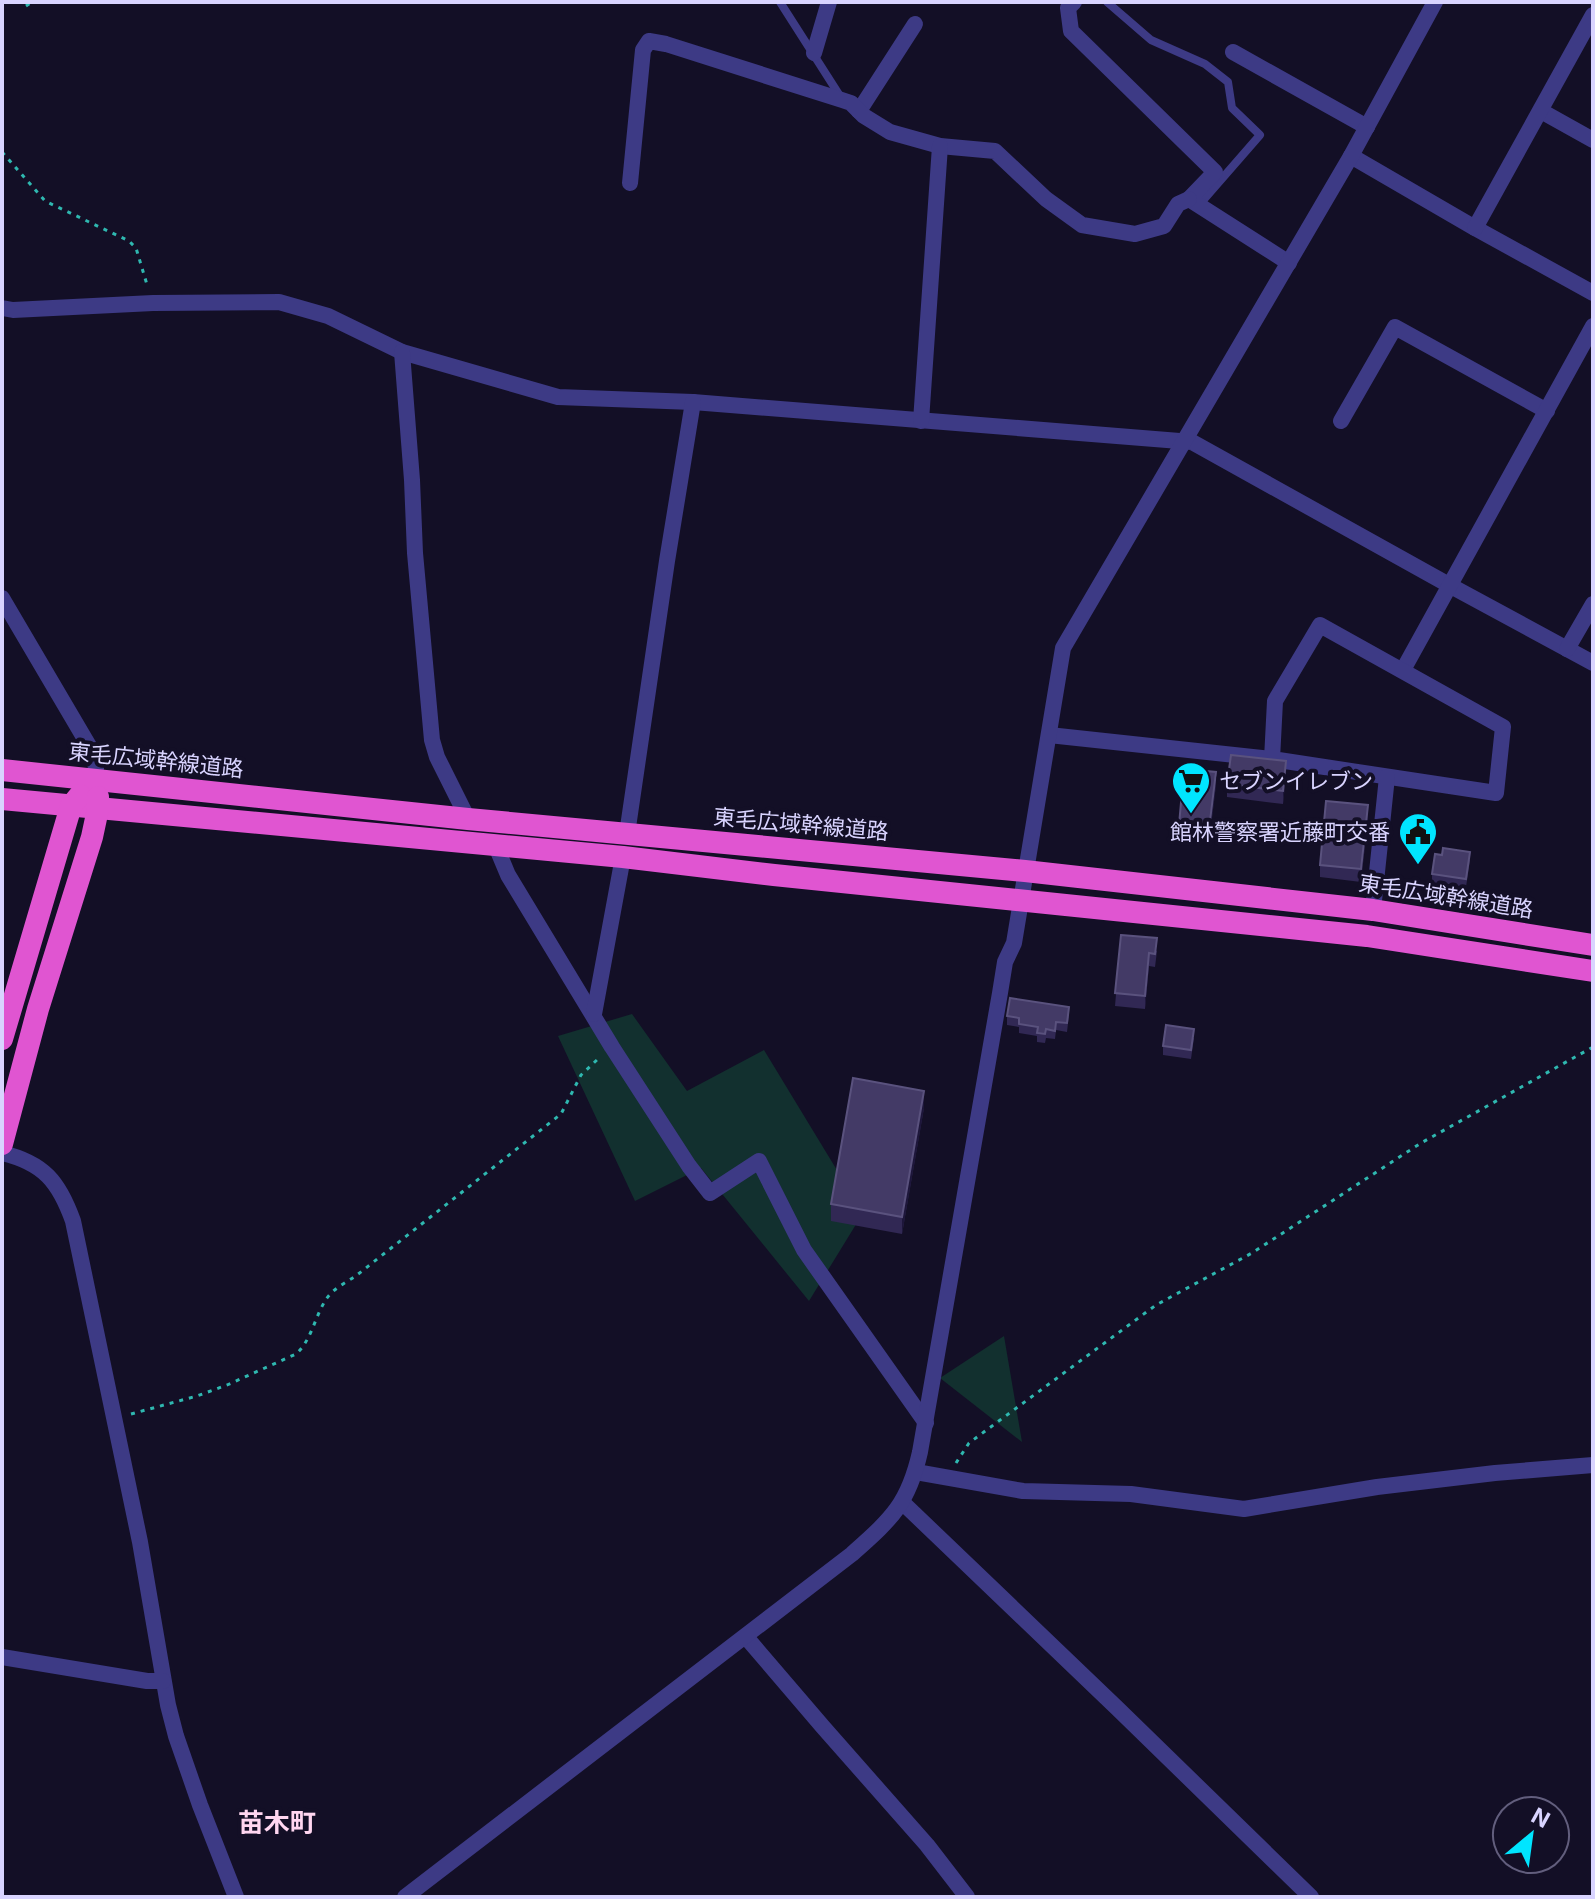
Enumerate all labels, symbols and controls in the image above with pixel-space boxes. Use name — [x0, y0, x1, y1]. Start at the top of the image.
street label: 東毛広域幹線道路 — [67, 738, 245, 782]
supermarket icon: セブンイレブン — [1170, 760, 1212, 815]
place label: セブンイレブン — [1219, 768, 1373, 794]
street label: 東毛広域幹線道路 — [712, 803, 890, 845]
public building icon: 館林警察署近藤町交番 — [1397, 811, 1439, 866]
place label: 館林警察署近藤町交番 — [1170, 819, 1390, 845]
street label: 東毛広域幹線道路 — [1357, 869, 1535, 923]
north arrow — [1491, 1795, 1571, 1875]
text: N — [1527, 1802, 1554, 1833]
district label: 苗木町 — [238, 1807, 316, 1838]

